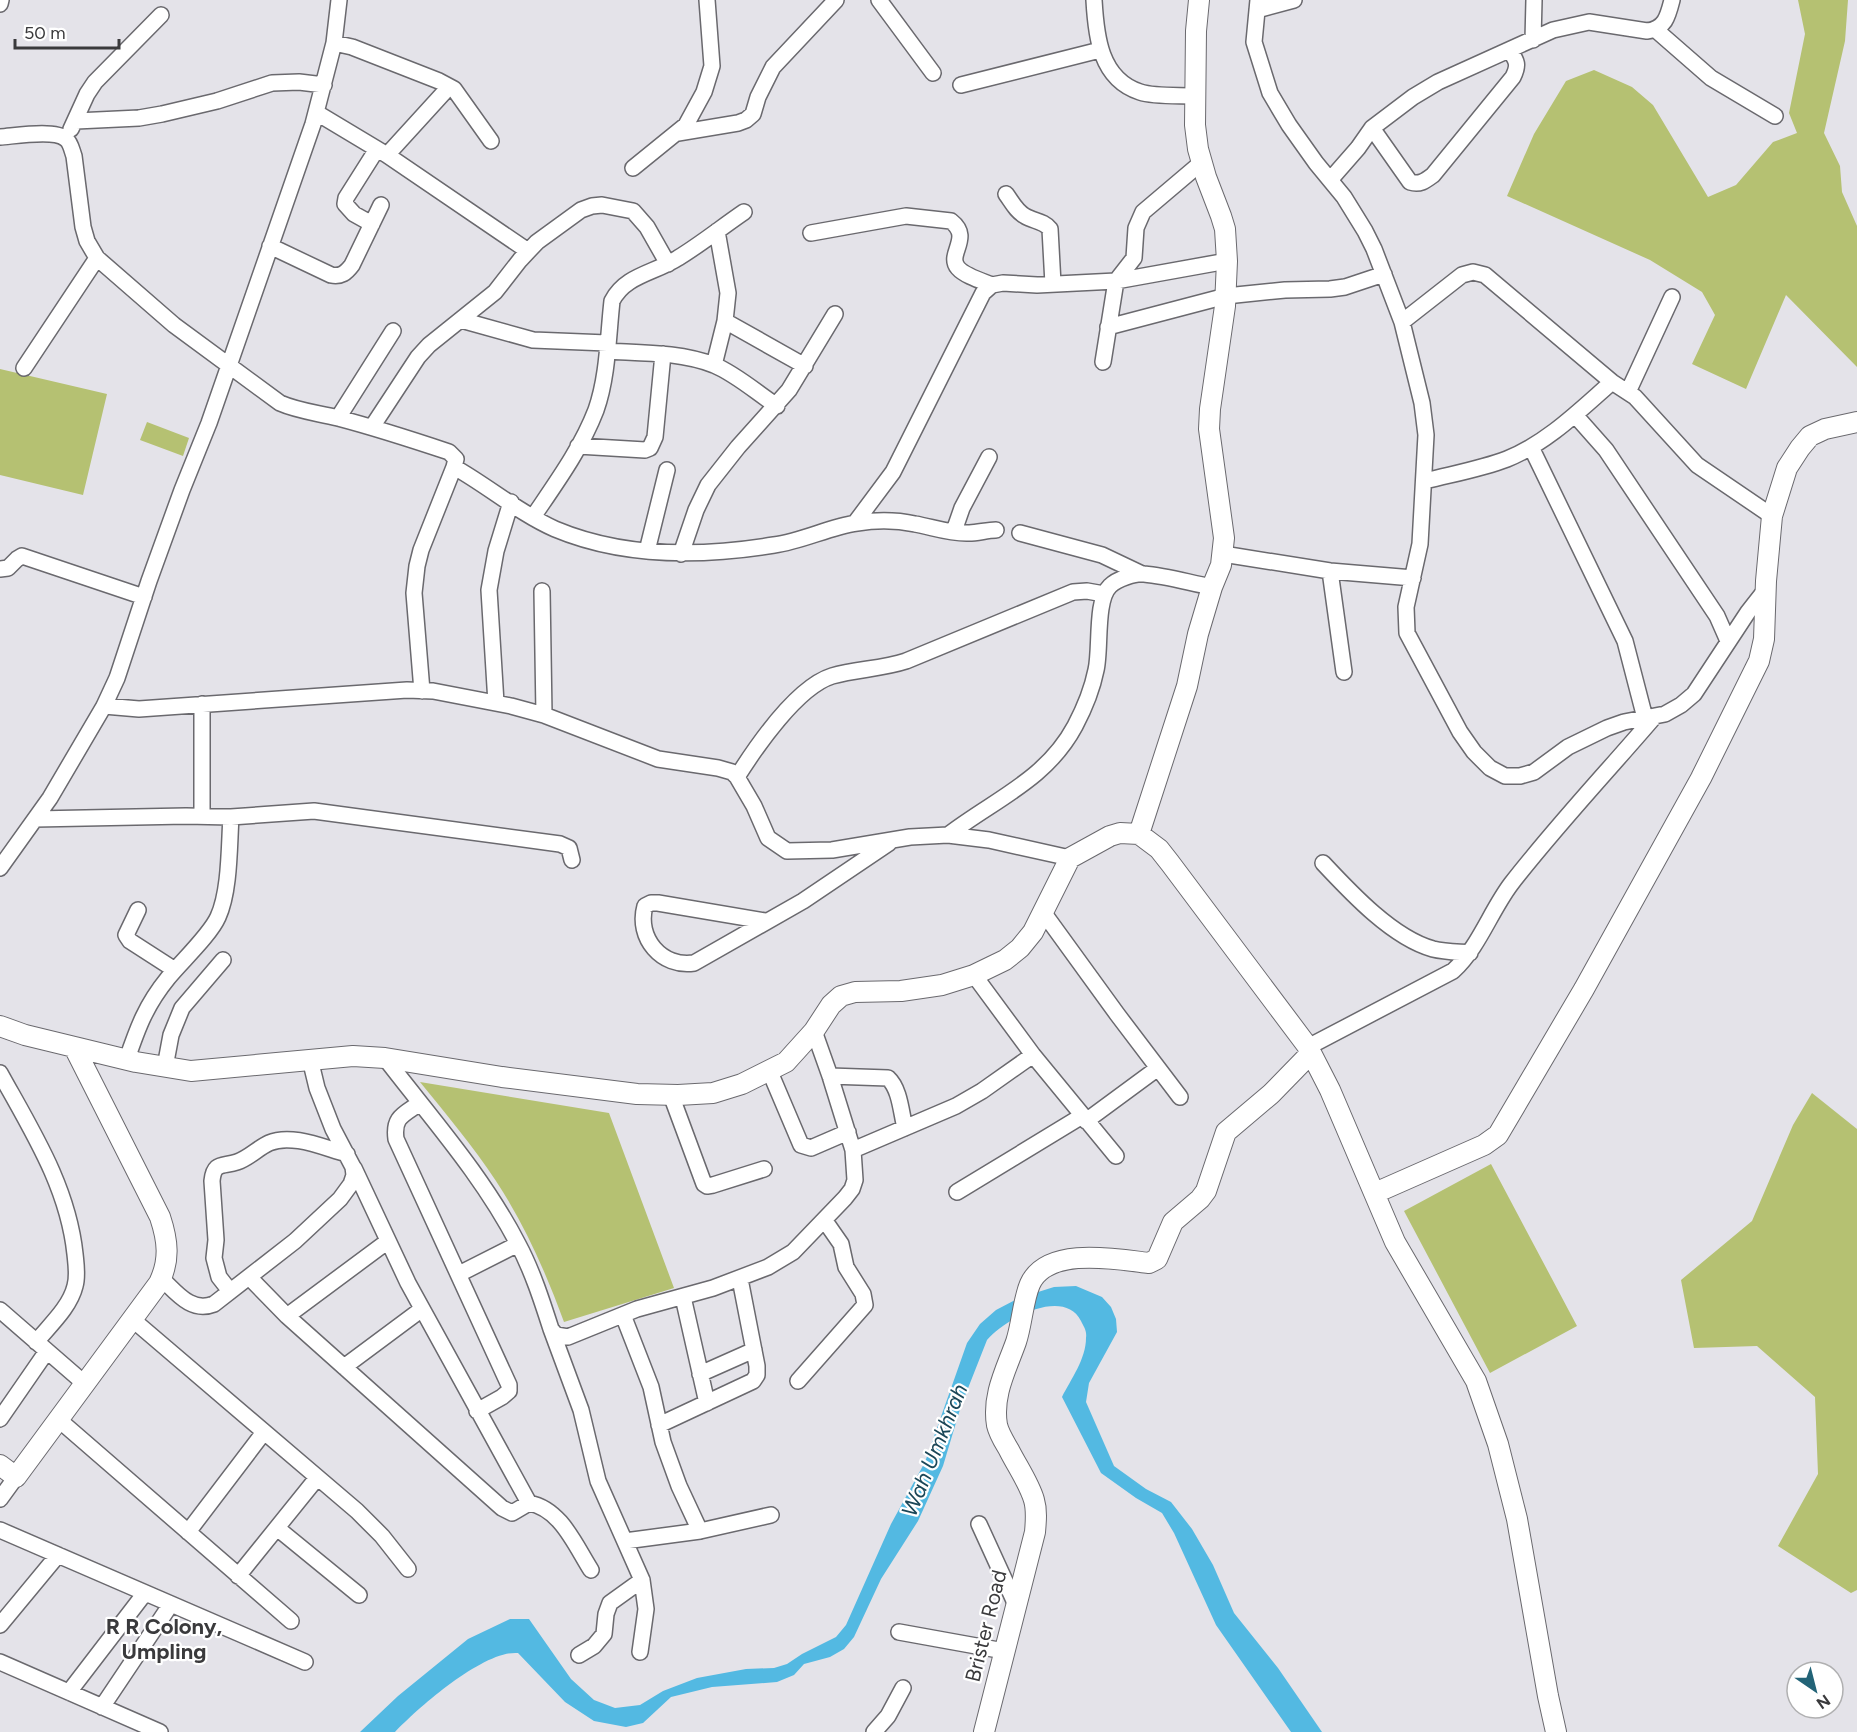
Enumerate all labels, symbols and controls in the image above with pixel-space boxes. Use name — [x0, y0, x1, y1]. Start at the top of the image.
scale bar — [15, 12, 118, 50]
text: 50 m — [24, 22, 66, 44]
water label: Wah Umkhrah — [896, 1380, 973, 1520]
street label: Brister Road — [960, 1567, 1012, 1684]
district label: R R Colony, Umpling — [106, 1613, 222, 1665]
north arrow — [1785, 1660, 1845, 1720]
text: N — [1813, 1691, 1834, 1713]

